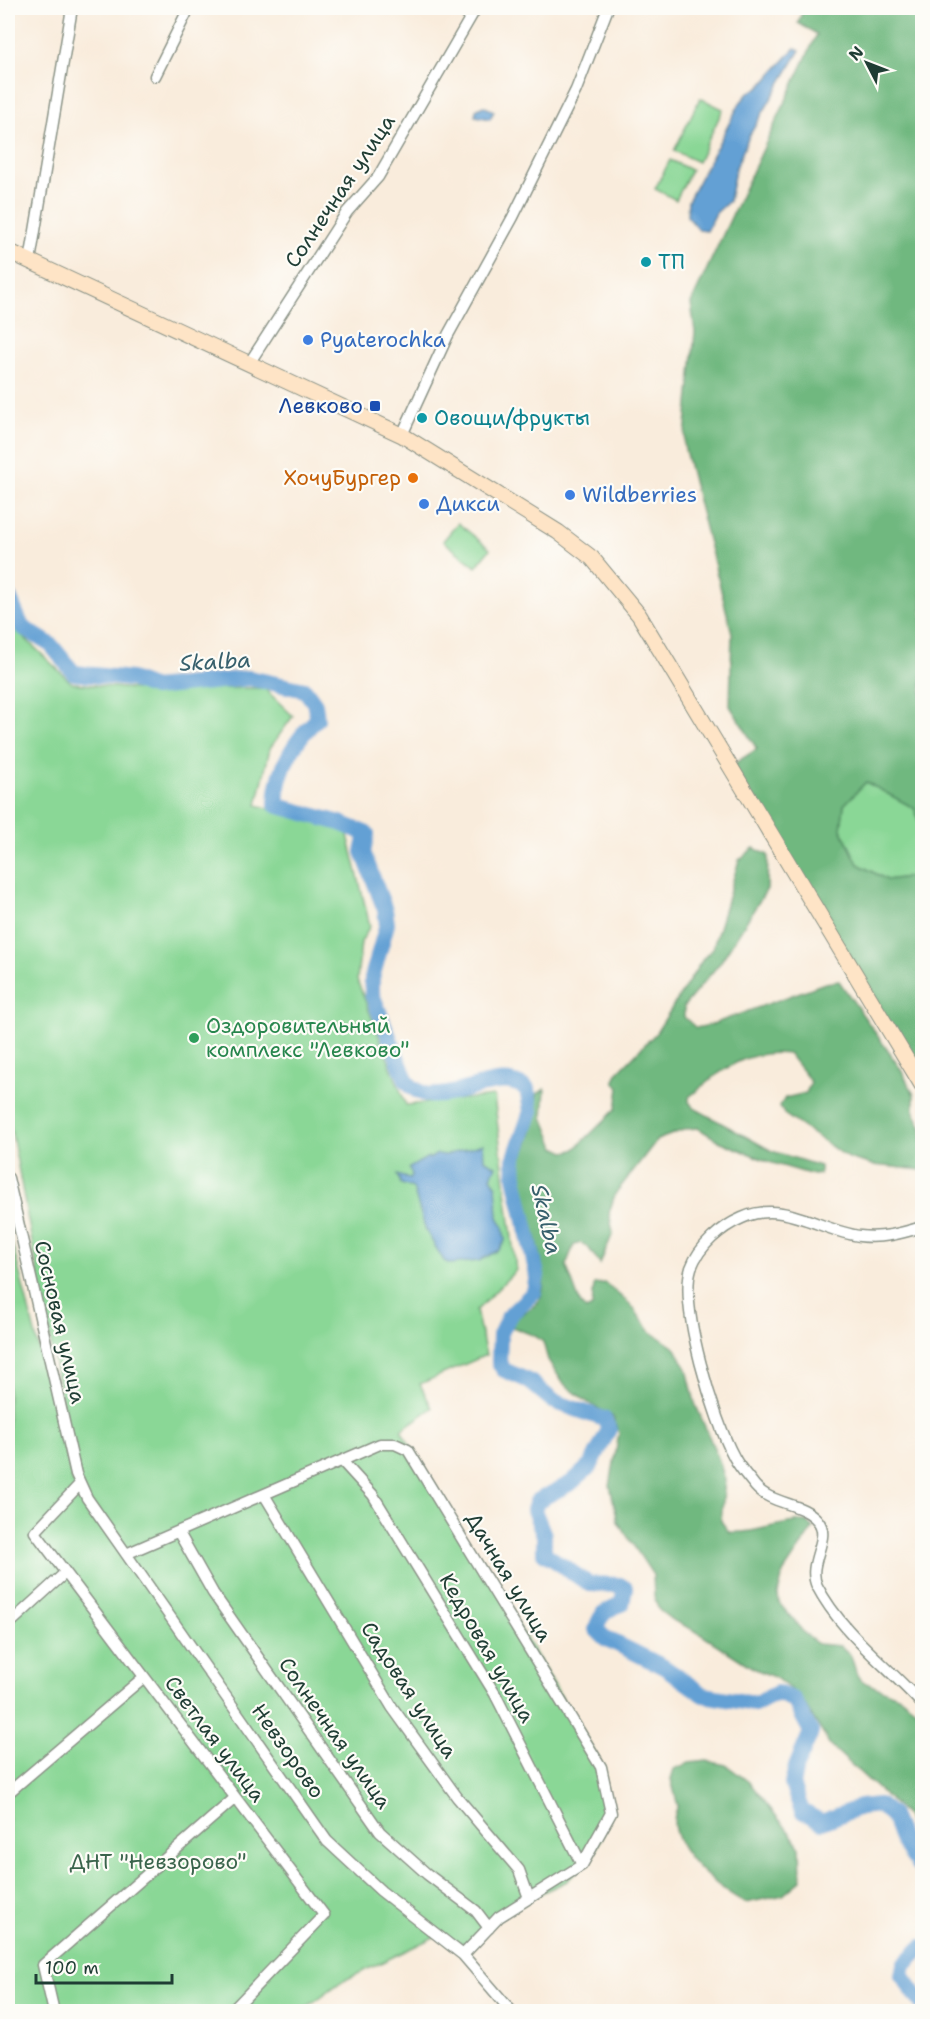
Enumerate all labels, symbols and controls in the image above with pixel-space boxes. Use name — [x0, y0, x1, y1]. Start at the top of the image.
north arrow — [837, 33, 897, 93]
text: N — [844, 42, 868, 65]
street label: Солнечная улица — [278, 109, 402, 273]
place label: ТП — [658, 248, 685, 276]
marker: ТП — [639, 255, 653, 269]
place label: Pyaterochka — [320, 326, 446, 354]
marker: Pyaterochka — [301, 333, 315, 347]
place label: Левково — [279, 392, 363, 420]
marker: Левково — [368, 399, 382, 413]
place label: Овощи/фрукты — [434, 404, 590, 432]
marker: Овощи/фрукты — [415, 411, 429, 425]
place label: ХочуБургер — [284, 464, 401, 492]
marker: ХочуБургер — [406, 471, 420, 485]
place label: Wildberries — [582, 481, 697, 509]
marker: Wildberries — [563, 488, 577, 502]
place label: Дикси — [436, 490, 500, 518]
marker: Дикси — [417, 497, 431, 511]
water label: Skalba — [179, 645, 252, 678]
place label: Оздоровительный комплекс "Левково" — [206, 1012, 410, 1064]
marker: Оздоровительный комплекс "Левково" — [187, 1031, 201, 1045]
water label: Skalba — [524, 1181, 569, 1257]
street label: Сосновая улица — [28, 1238, 92, 1406]
street label: Дачная улица — [459, 1507, 559, 1647]
street label: Кедровая улица — [433, 1568, 541, 1728]
street label: Садовая улица — [354, 1616, 464, 1764]
street label: Солнечная улица — [272, 1652, 398, 1814]
street label: Светлая улица — [158, 1670, 272, 1808]
street label: Невзорово — [245, 1698, 331, 1804]
park label: ДНТ "Невзорово" — [69, 1848, 247, 1876]
scale bar — [36, 1947, 172, 1985]
text: 100 m — [45, 1956, 99, 1980]

